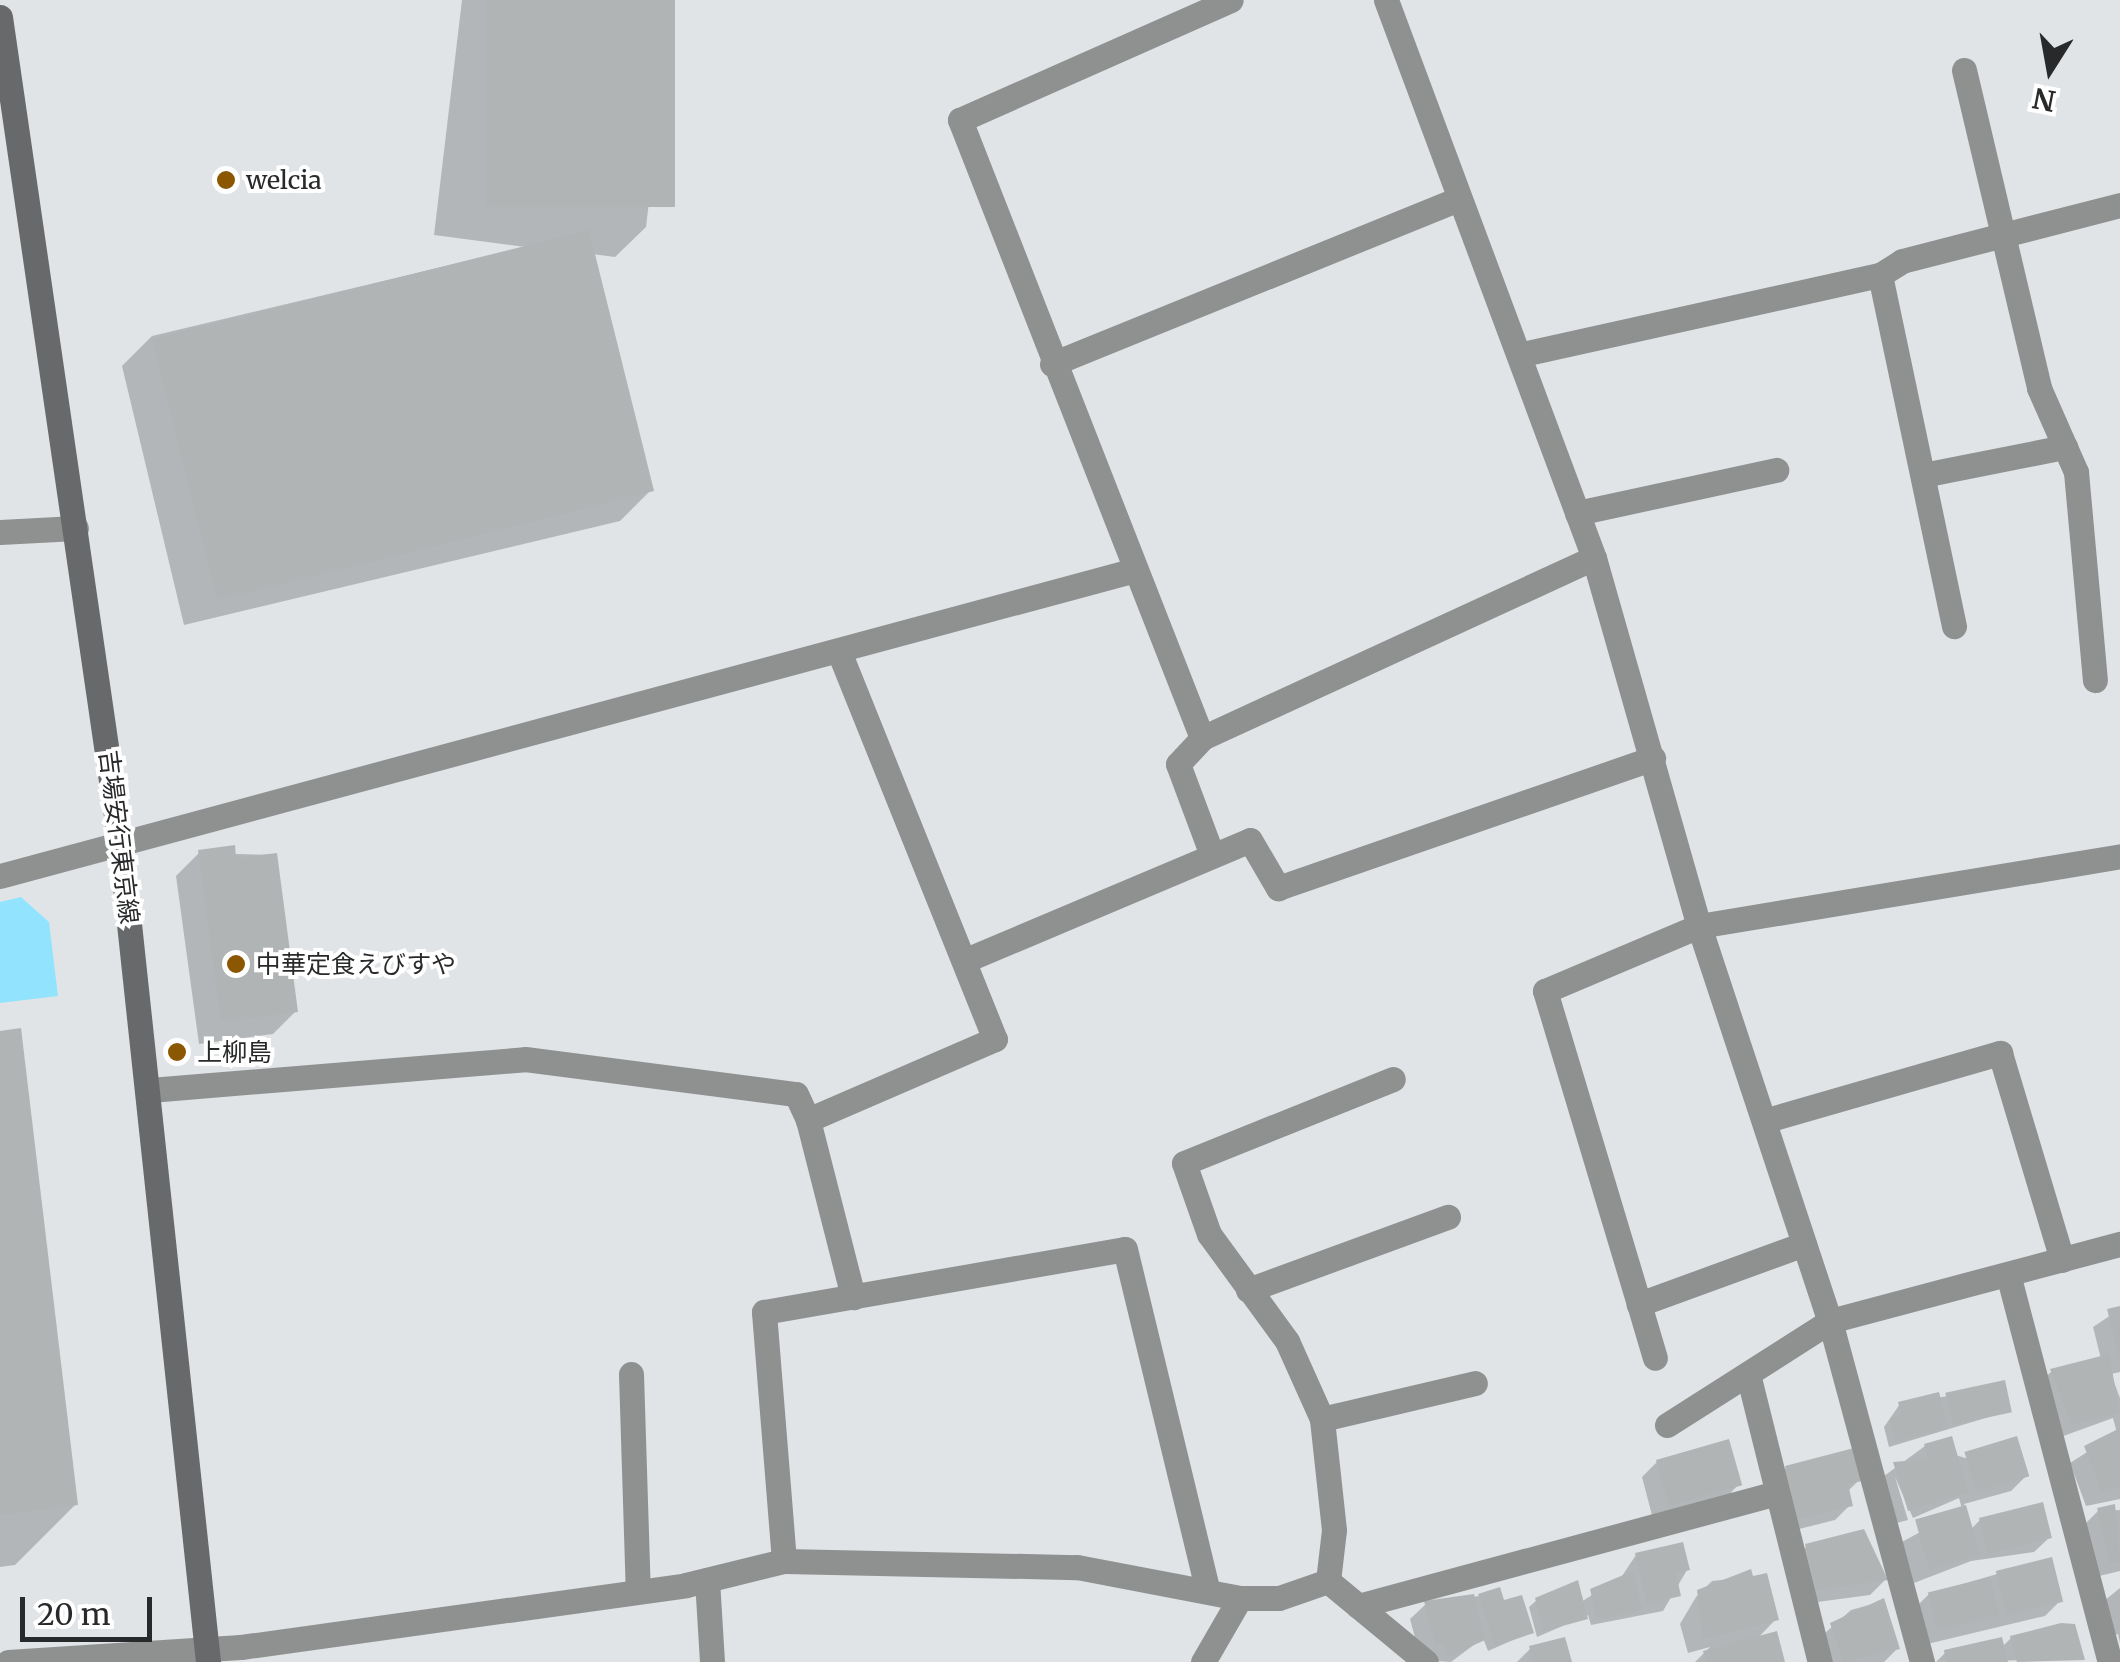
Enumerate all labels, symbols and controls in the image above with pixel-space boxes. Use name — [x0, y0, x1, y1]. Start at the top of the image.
north arrow — [2000, 20, 2100, 120]
text: N — [2030, 80, 2059, 119]
place label: welcia — [246, 165, 322, 195]
marker: welcia — [215, 169, 237, 191]
street label: 吉場安行東京線 — [93, 748, 145, 926]
place label: 中華定食えびすや — [256, 949, 456, 979]
marker: 中華定食えびすや — [225, 953, 247, 975]
place label: 上柳島 — [197, 1037, 272, 1067]
marker: 上柳島 — [166, 1041, 188, 1063]
scale bar — [25, 1577, 158, 1639]
text: 20 m — [37, 1595, 110, 1633]

